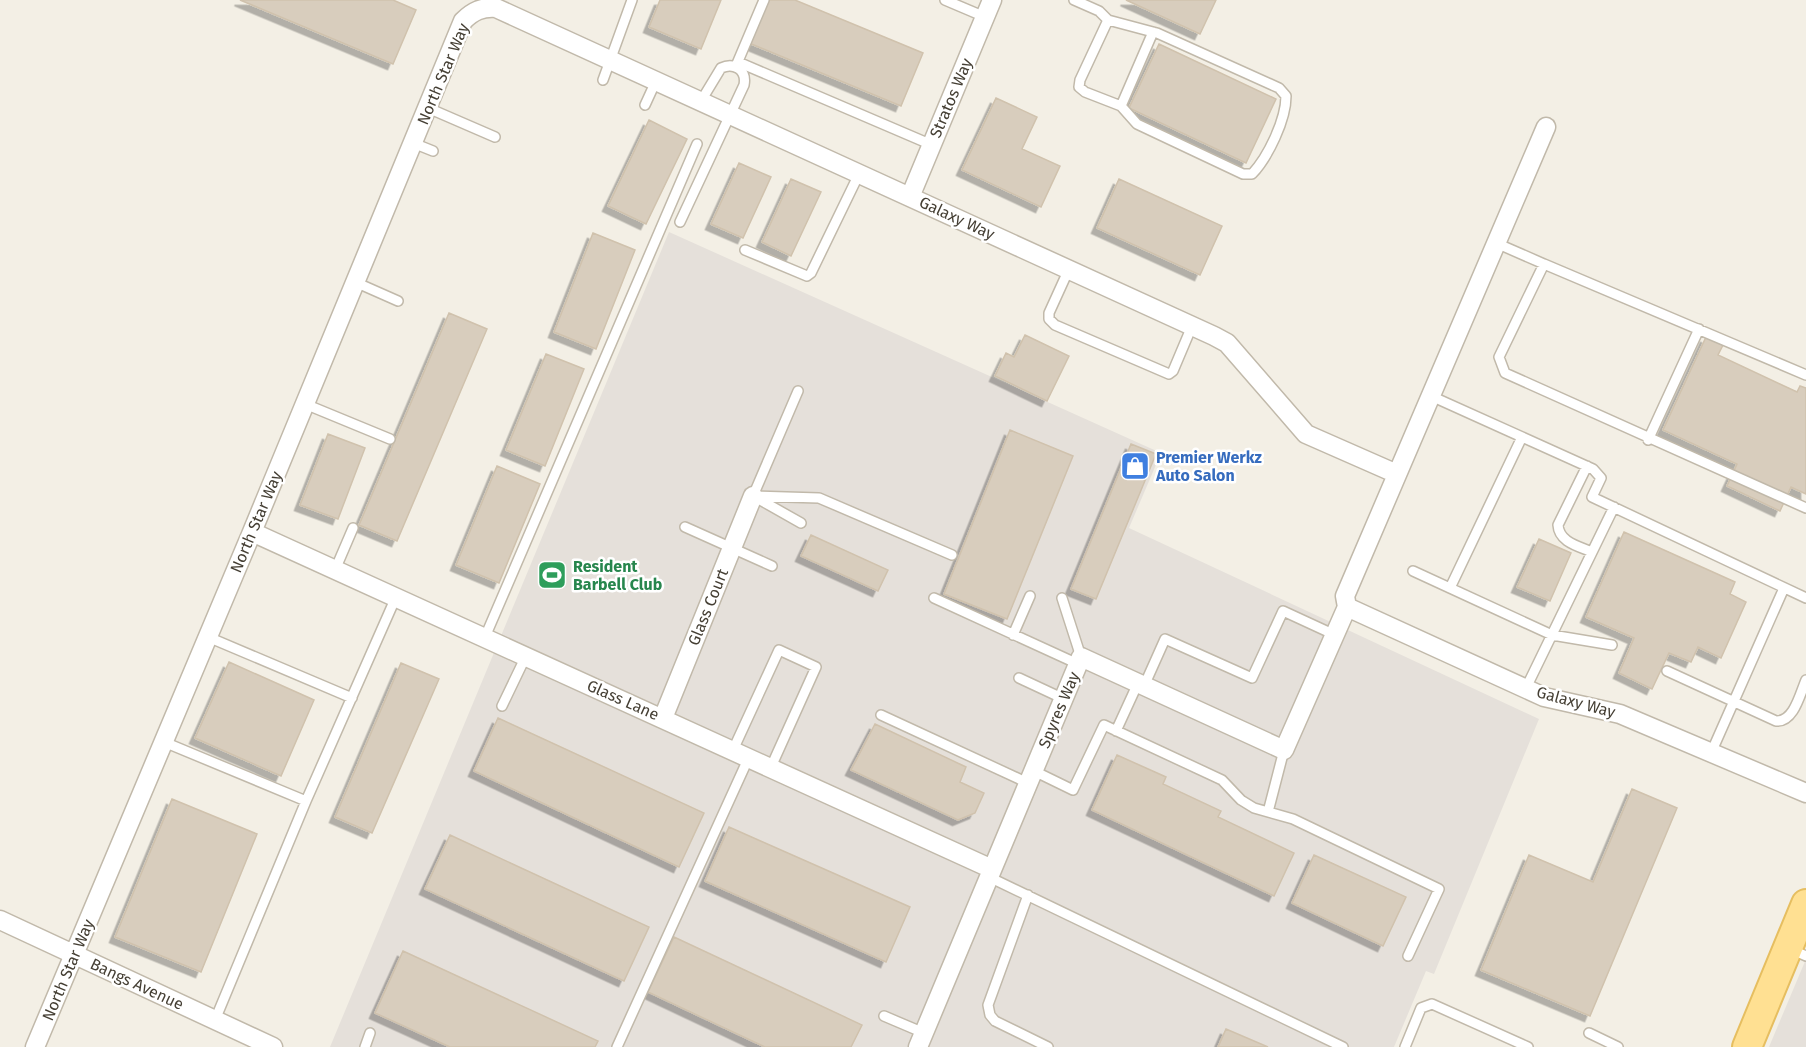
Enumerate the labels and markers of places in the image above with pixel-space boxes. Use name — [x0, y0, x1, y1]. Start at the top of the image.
place label: Premier Werkz Auto Salon — [1155, 448, 1263, 485]
shop icon: Premier Werkz Auto Salon — [1119, 450, 1151, 482]
place label: Resident Barbell Club — [573, 557, 662, 594]
sports icon: Resident Barbell Club — [536, 559, 568, 591]

